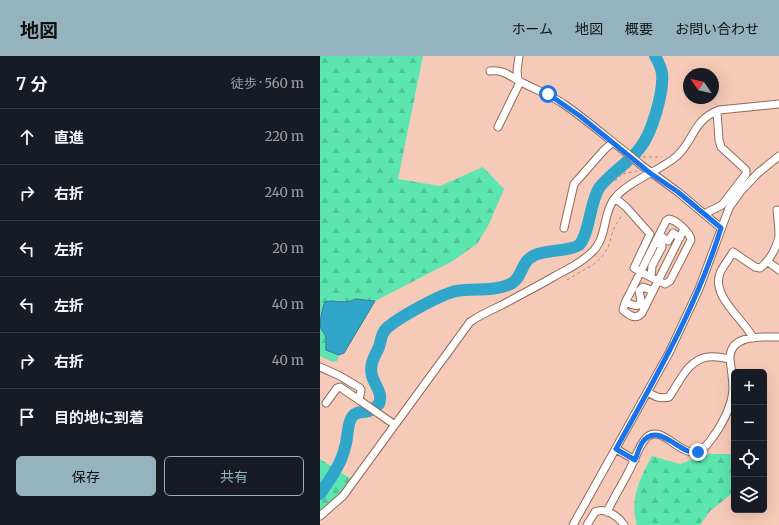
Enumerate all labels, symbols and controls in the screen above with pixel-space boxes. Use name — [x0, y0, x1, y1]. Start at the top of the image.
text: 地図 — [20, 18, 58, 42]
text: ホーム — [511, 20, 553, 38]
text: 地図 — [575, 20, 603, 38]
text: 概要 — [625, 20, 653, 38]
text: お問い合わせ — [675, 20, 759, 38]
north arrow — [683, 68, 719, 104]
text: 7 分 — [16, 73, 47, 95]
text: 徒歩 · 560 m — [231, 75, 304, 92]
route start — [539, 85, 557, 103]
icon: ahead — [16, 126, 38, 148]
text: 直進 — [54, 128, 84, 147]
text: 220 m — [265, 128, 304, 145]
icon: right — [16, 182, 38, 204]
text: 右折 — [54, 184, 84, 203]
text: 240 m — [264, 184, 304, 201]
icon: left — [16, 238, 38, 260]
text: 左折 — [54, 240, 84, 259]
text: 20 m — [272, 240, 304, 257]
icon: left — [16, 294, 38, 316]
text: 左折 — [54, 296, 84, 315]
text: 40 m — [272, 296, 304, 313]
icon: right — [16, 350, 38, 372]
text: 右折 — [54, 352, 84, 371]
text: 40 m — [272, 352, 304, 369]
map controls — [731, 369, 767, 513]
button: + — [731, 369, 767, 405]
button: − — [731, 405, 767, 441]
icon: arrive — [16, 406, 38, 428]
text: 目的地に到着 — [54, 408, 144, 427]
button: locate — [731, 441, 767, 477]
route end — [689, 443, 707, 461]
button: 保存 — [16, 456, 156, 496]
button: 共有 — [164, 456, 304, 496]
button: layers — [731, 477, 767, 513]

